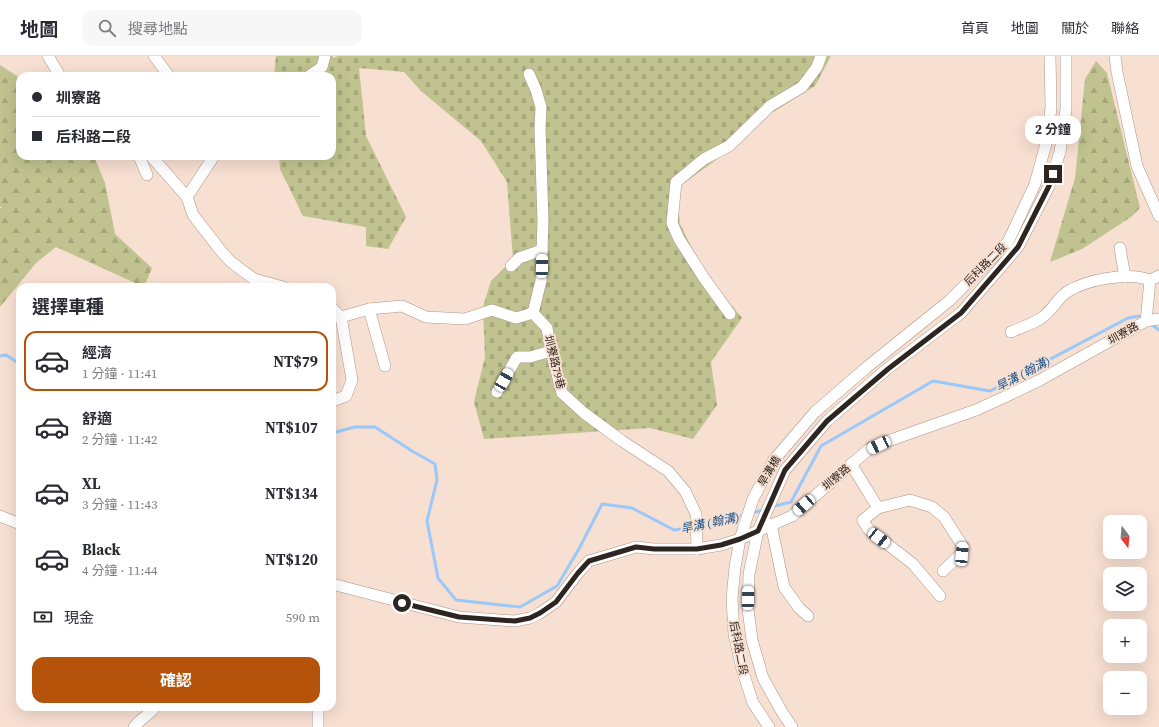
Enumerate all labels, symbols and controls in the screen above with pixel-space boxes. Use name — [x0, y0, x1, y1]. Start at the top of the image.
search box — [82, 10, 362, 46]
text: 地圖 — [20, 16, 58, 42]
icon: search — [96, 17, 118, 39]
text: 搜尋地點 — [128, 18, 188, 39]
text: 首頁 — [961, 18, 989, 38]
text: 地圖 — [1011, 18, 1039, 38]
text: 關於 — [1061, 18, 1089, 38]
text: 聯絡 — [1111, 18, 1139, 38]
text: 圳寮路 — [56, 87, 101, 108]
callout: 2 分鐘 — [1025, 116, 1081, 144]
text: 2 分鐘 — [1035, 121, 1071, 138]
text: 后科路二段 — [56, 126, 131, 147]
route end — [1044, 165, 1062, 183]
street label: 后科路二段 — [961, 240, 1010, 289]
car — [536, 254, 548, 278]
text: 選擇車種 — [32, 294, 104, 319]
street label: 圳寮路 — [1105, 319, 1141, 348]
street label: 圳寮路79巷 — [541, 334, 568, 391]
text: 經濟 — [82, 342, 112, 363]
icon: car — [34, 343, 70, 379]
text: NT$79 — [273, 351, 318, 372]
water label: 旱溝 (翰溝) — [993, 353, 1053, 395]
text: 1 分鐘 · 11:41 — [82, 365, 157, 382]
car — [493, 367, 515, 393]
text: 舒適 — [82, 408, 112, 429]
icon: car — [34, 409, 70, 445]
text: NT$107 — [265, 417, 318, 438]
text: 2 分鐘 · 11:42 — [82, 431, 157, 448]
car — [866, 434, 892, 456]
street label: 旱溝橋 — [755, 453, 784, 489]
street label: 圳寮路 — [819, 461, 854, 494]
text: XL — [82, 473, 101, 494]
icon: car — [34, 475, 70, 511]
text: NT$134 — [265, 483, 318, 504]
car — [791, 493, 817, 517]
text: 3 分鐘 · 11:43 — [82, 496, 157, 513]
water label: 旱溝 (翰溝) — [679, 509, 741, 537]
north arrow — [1103, 515, 1147, 559]
map controls — [1103, 515, 1147, 715]
car — [866, 526, 892, 550]
text: Black — [82, 539, 121, 560]
icon: car — [34, 541, 70, 577]
car — [955, 542, 969, 566]
text: NT$120 — [265, 549, 318, 570]
text: 4 分鐘 · 11:44 — [82, 562, 157, 579]
button: layers — [1103, 567, 1147, 611]
car — [742, 586, 754, 610]
route start — [393, 594, 411, 612]
icon: cash — [32, 606, 54, 628]
text: 現金 — [64, 607, 94, 628]
text: 590 m — [286, 609, 320, 626]
button: + — [1103, 619, 1147, 663]
street label: 后科路二段 — [726, 620, 751, 677]
button: 確認 — [32, 657, 320, 703]
button: − — [1103, 671, 1147, 715]

